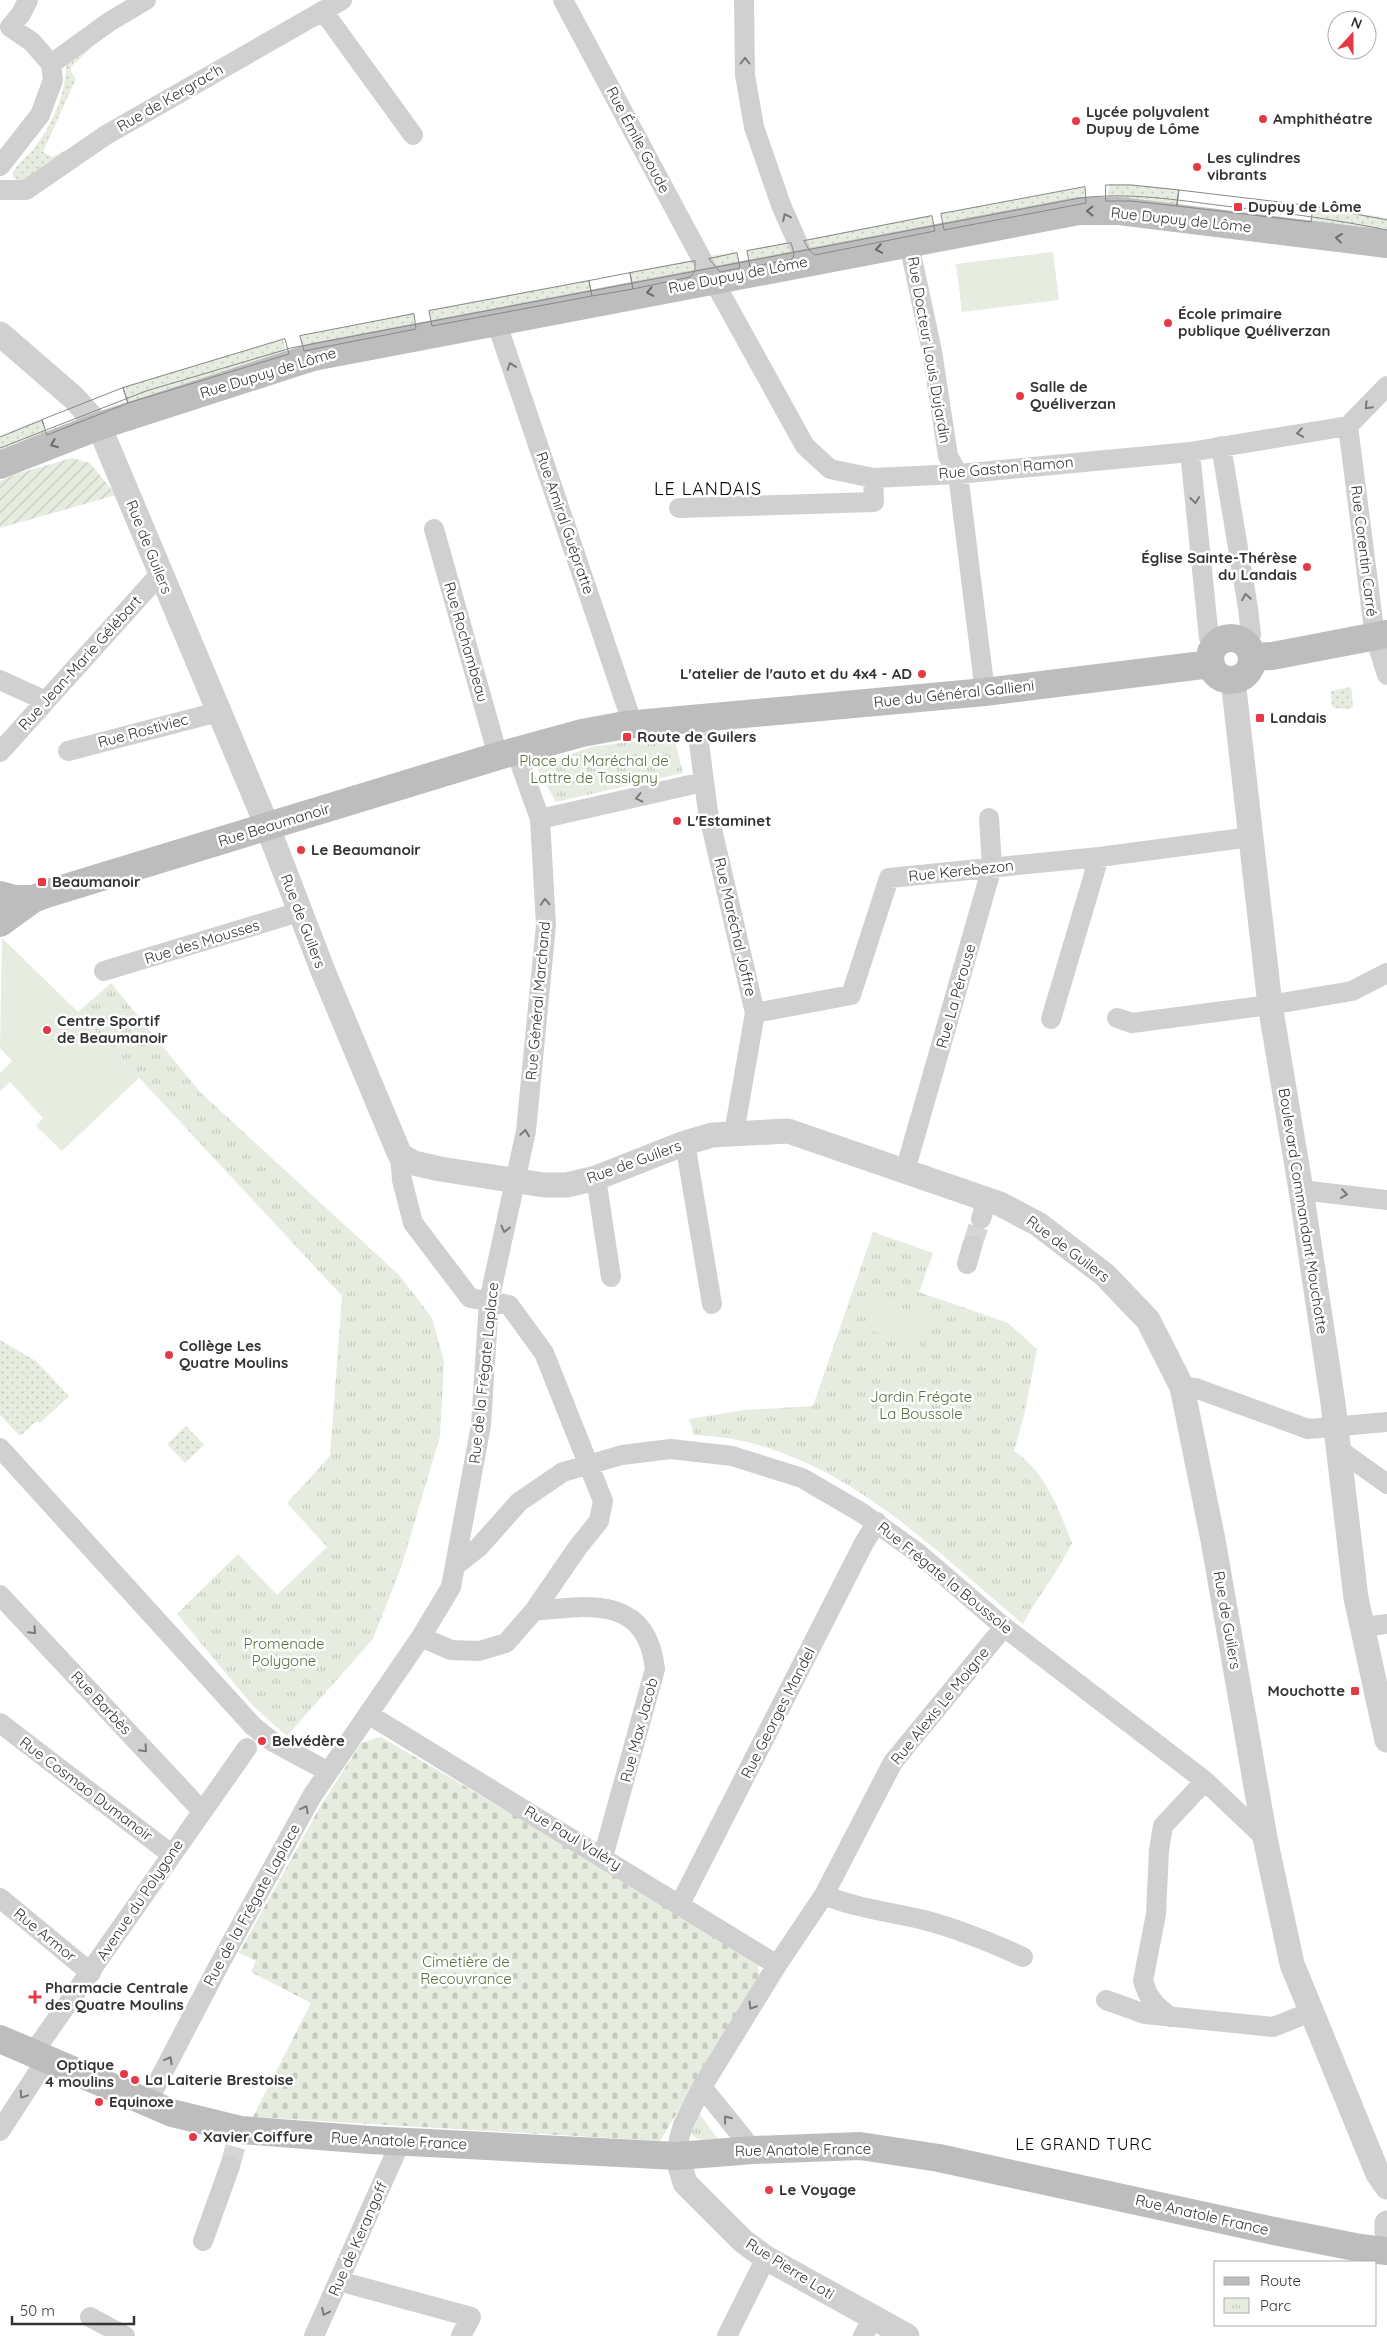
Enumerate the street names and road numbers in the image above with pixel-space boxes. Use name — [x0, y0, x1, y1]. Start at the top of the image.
street label: Rue de Kergrac'h — [113, 59, 226, 136]
street label: Rue Émile Goude — [602, 83, 674, 196]
street label: Rue Dupuy de Lôme — [1110, 203, 1252, 236]
street label: Rue Dupuy de Lôme — [667, 252, 809, 297]
street label: Rue Docteur Louis Dujardin — [904, 255, 955, 445]
street label: Rue Dupuy de Lôme — [197, 343, 338, 402]
street label: Rue Amiral Guépratte — [532, 449, 599, 597]
street label: Rue Gaston Ramon — [938, 452, 1074, 483]
street label: Rue Corentin Carré — [1347, 484, 1382, 618]
street label: Rue de Guilers — [122, 497, 177, 596]
street label: Rue Rochambeau — [440, 580, 493, 704]
street label: Rue Jean-Marie Gélébart — [14, 591, 145, 734]
street label: Rue du Général Gallieni — [873, 676, 1035, 711]
street label: Rue Rostiviec — [96, 709, 190, 752]
street label: Rue Beaumanoir — [215, 798, 332, 851]
street label: Rue Maréchal Joffre — [710, 856, 761, 998]
street label: Rue Kerebezon — [907, 856, 1014, 885]
street label: Rue de Guilers — [277, 871, 330, 971]
street label: Rue des Mousses — [142, 915, 262, 968]
street label: Rue Général Marchand — [521, 921, 554, 1081]
street label: Rue La Pérouse — [932, 941, 980, 1050]
street label: Boulevard Commandant Mouchotte — [1275, 1087, 1332, 1335]
street label: Rue de Guilers — [584, 1136, 684, 1187]
street label: Rue de Guilers — [1023, 1211, 1114, 1286]
street label: Rue de la Frégate Laplace — [465, 1281, 502, 1465]
street label: Rue Frégate la Boussole — [874, 1517, 1017, 1638]
street label: Rue de Guilers — [1210, 1569, 1245, 1671]
street label: Rue Alexis Le Moigne — [886, 1643, 993, 1768]
street label: Rue Georges Mandel — [736, 1644, 819, 1781]
street label: Rue Barbès — [67, 1667, 136, 1738]
street label: Rue Max Jacob — [615, 1676, 662, 1784]
street label: Rue Cosmao Dumanoir — [16, 1732, 157, 1845]
street label: Rue Paul Valéry — [521, 1801, 625, 1874]
street label: Rue de la Frégate Laplace — [199, 1820, 304, 1989]
street label: Avenue du Polygone — [92, 1836, 187, 1964]
street label: Rue Armor — [10, 1904, 81, 1966]
street label: Rue Anatole France — [330, 2127, 468, 2154]
street label: Rue Anatole France — [735, 2139, 871, 2160]
street label: Rue de Kerangoff — [324, 2178, 391, 2299]
street label: Rue Anatole France — [1134, 2190, 1271, 2239]
street label: Rue Pierre Loti — [743, 2234, 838, 2303]

